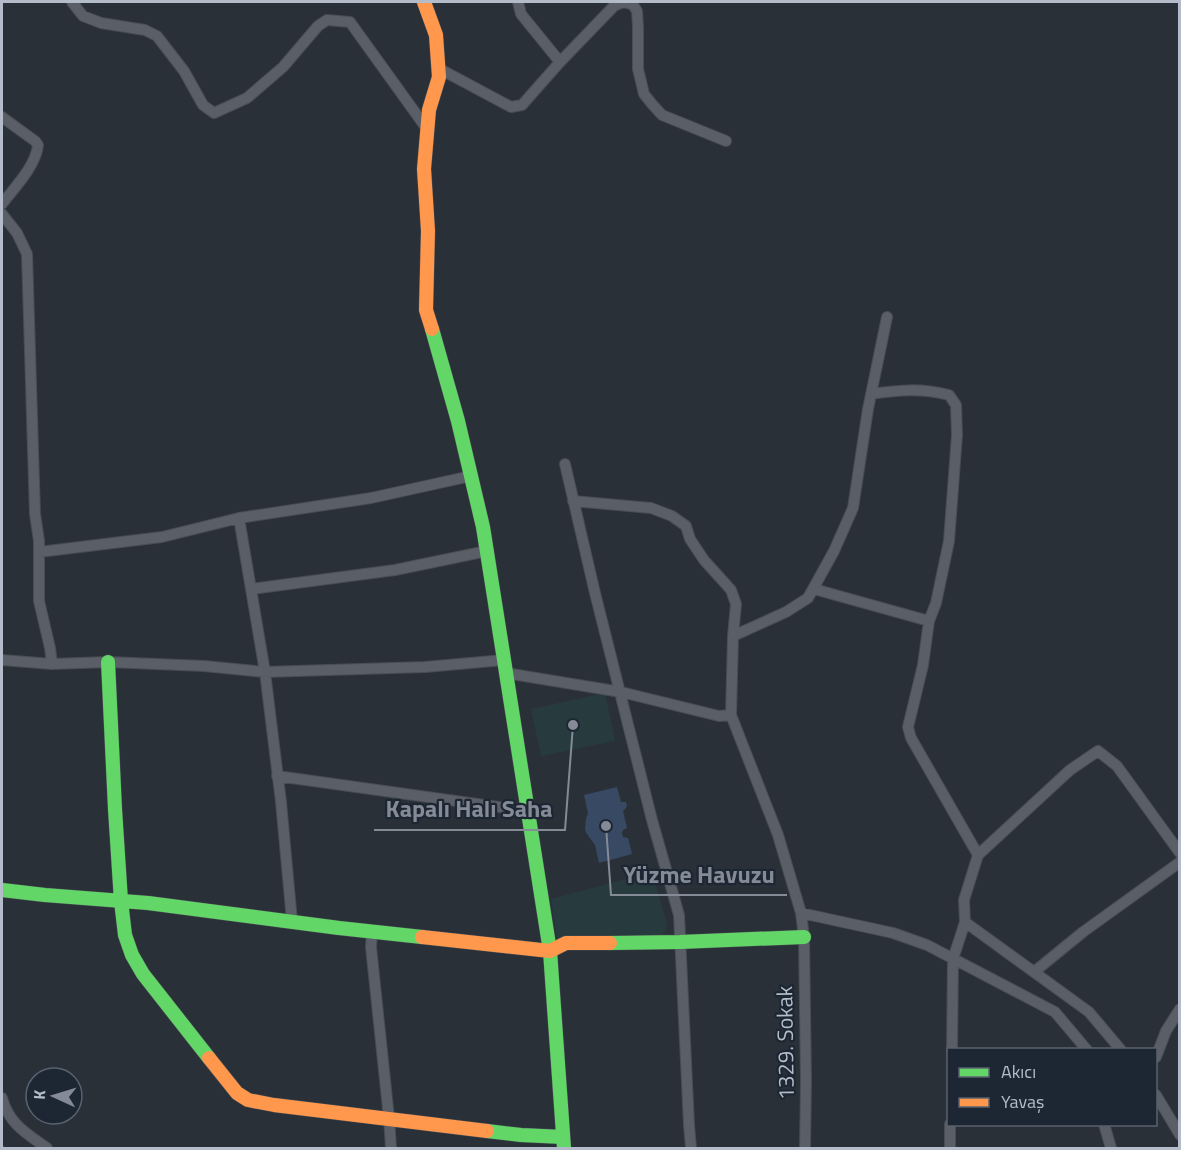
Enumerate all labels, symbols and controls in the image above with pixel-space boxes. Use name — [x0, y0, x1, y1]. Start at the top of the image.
callout: Kapalı Halı Saha — [374, 788, 565, 830]
text: Kapalı Halı Saha — [386, 790, 552, 826]
callout: Yüzme Havuzu — [611, 853, 787, 895]
text: Yüzme Havuzu — [623, 856, 775, 892]
street label: 1329. Sokak — [767, 985, 803, 1101]
legend — [947, 1048, 1157, 1126]
text: Akıcı — [1001, 1058, 1036, 1085]
north arrow — [24, 1066, 84, 1126]
text: Yavaş — [1001, 1088, 1044, 1115]
text: K — [27, 1089, 51, 1101]

